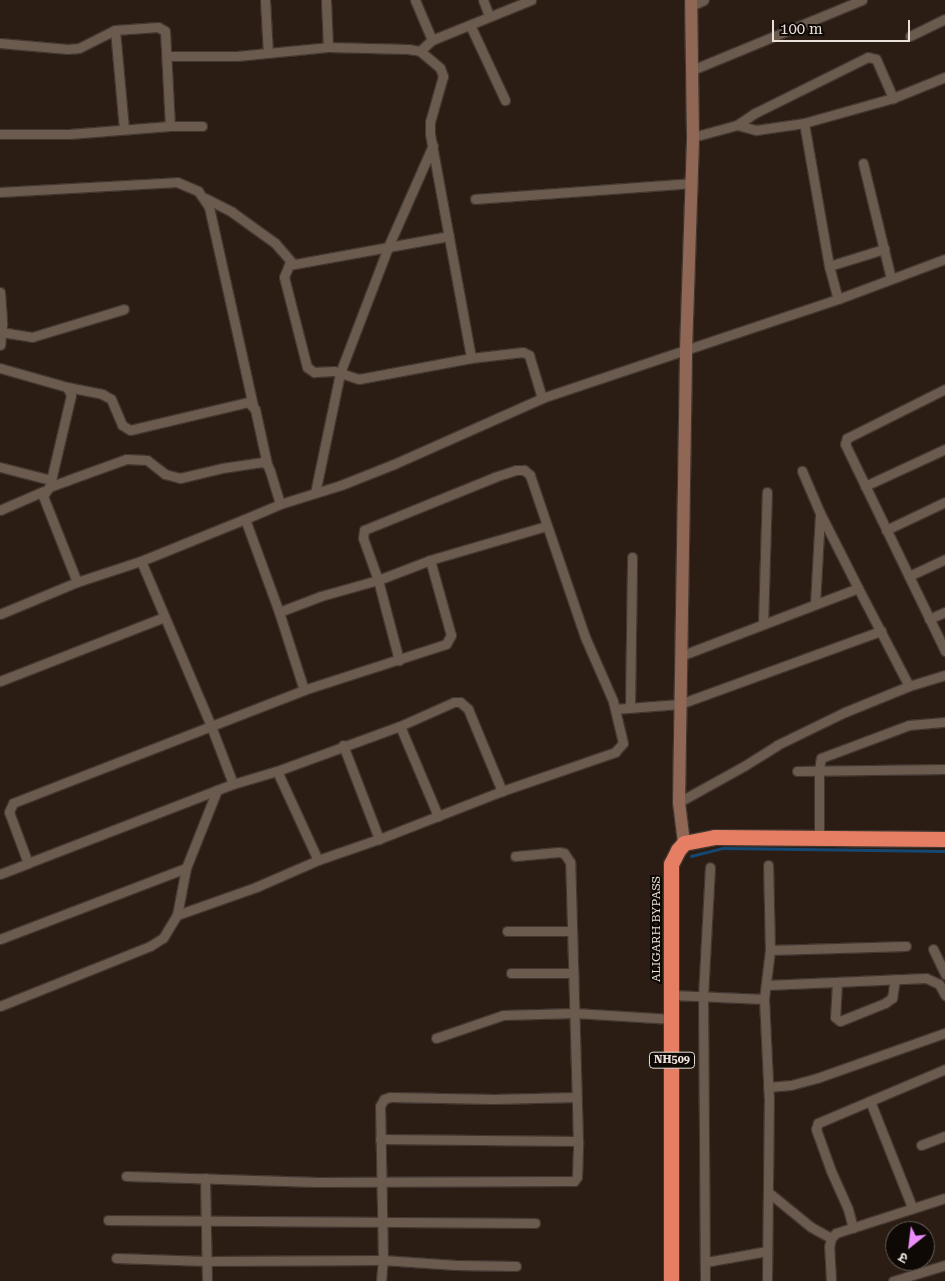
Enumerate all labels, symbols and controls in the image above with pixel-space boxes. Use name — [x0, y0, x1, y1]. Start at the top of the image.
scale bar — [775, 10, 912, 42]
text: 100 m — [780, 20, 823, 38]
street label: ALIGARH BYPASS — [650, 876, 664, 982]
road number: NH509 — [648, 1052, 696, 1068]
north arrow — [885, 1221, 935, 1271]
text: उ — [896, 1249, 911, 1267]

